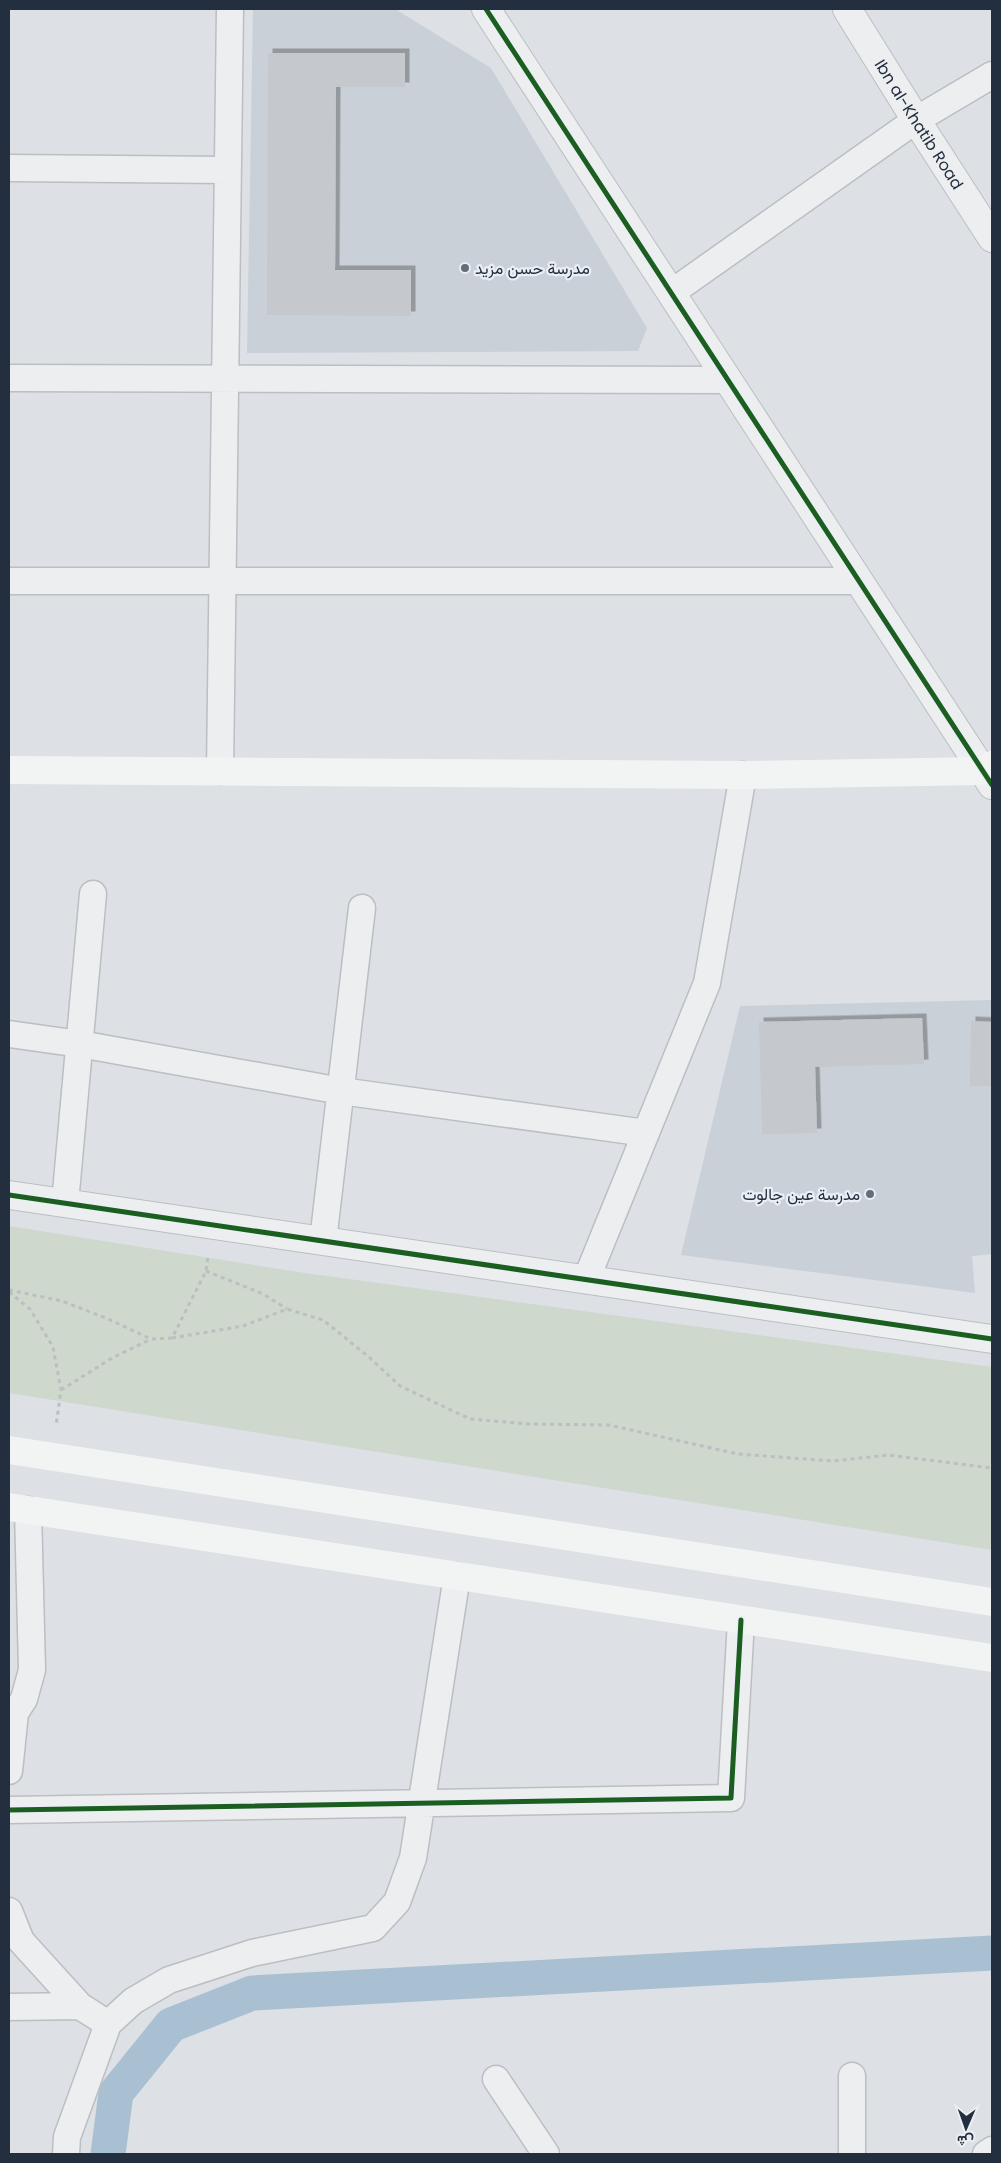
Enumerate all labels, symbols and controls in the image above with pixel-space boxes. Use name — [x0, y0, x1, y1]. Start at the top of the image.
street label: Ibn al-Khatib Road — [869, 55, 969, 194]
place label: مدرسة حسن مزيد — [475, 257, 590, 280]
marker: مدرسة حسن مزيد — [459, 262, 471, 274]
place label: مدرسة عين جالوت — [742, 1183, 860, 1206]
marker: مدرسة عين جالوت — [864, 1188, 876, 1200]
north arrow — [941, 2103, 991, 2153]
text: ش — [957, 2131, 974, 2151]

